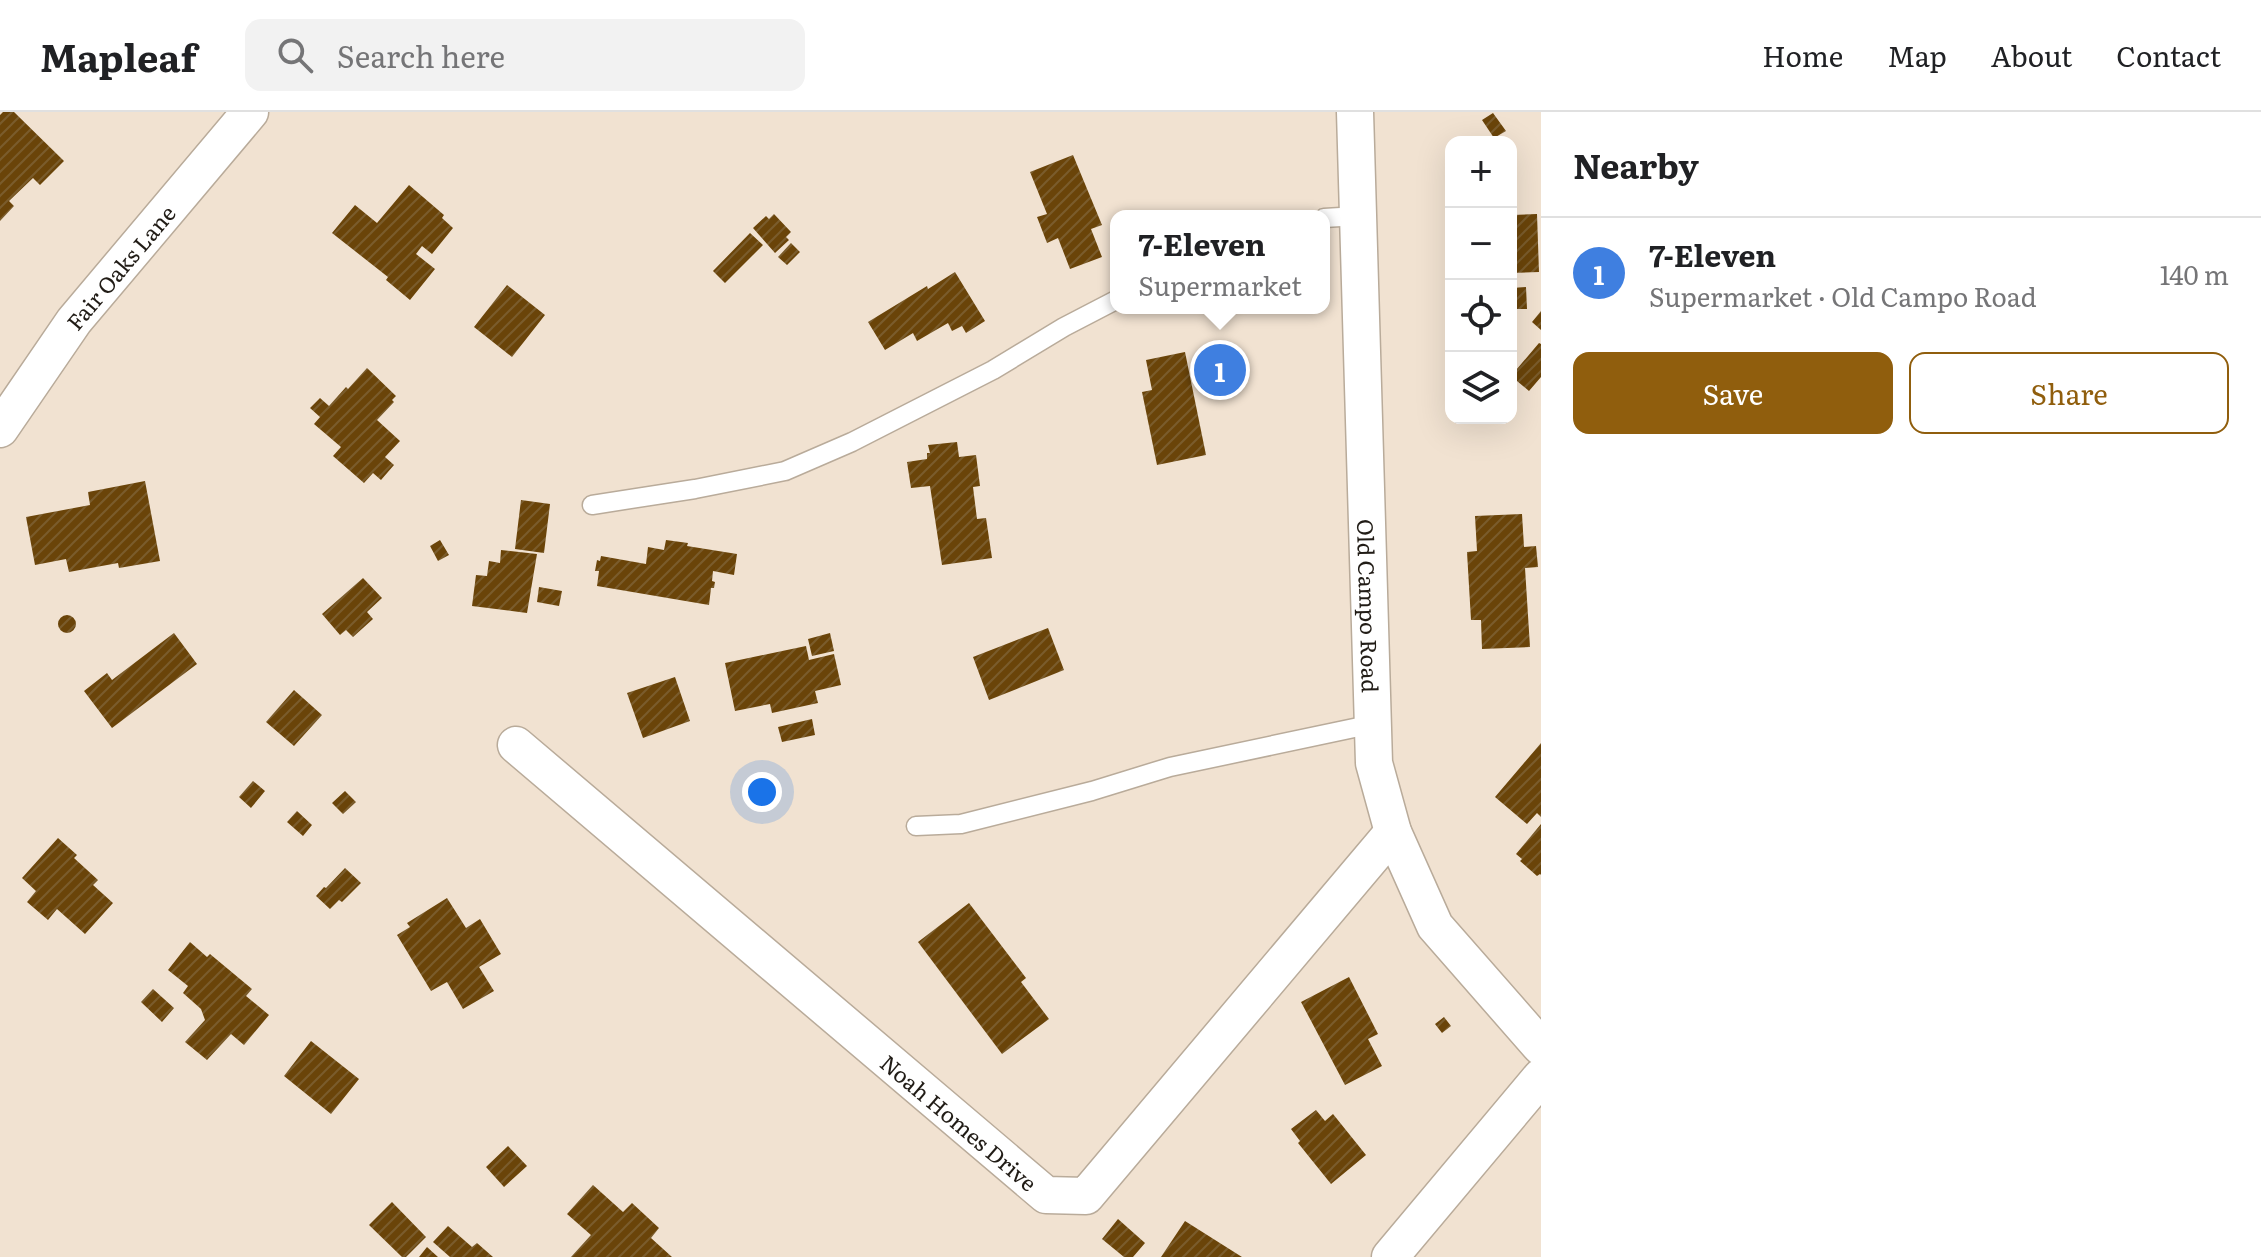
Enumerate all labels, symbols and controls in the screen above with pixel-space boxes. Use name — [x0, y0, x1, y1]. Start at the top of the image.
search box — [245, 19, 805, 91]
text: Mapleaf — [40, 27, 197, 84]
icon: search — [273, 33, 317, 77]
text: Search here — [337, 33, 505, 77]
text: Home — [1762, 34, 1843, 76]
text: Map — [1887, 34, 1947, 76]
text: About — [1991, 34, 2072, 76]
text: Contact — [2116, 34, 2221, 76]
map controls — [1445, 136, 1517, 424]
button: + — [1445, 136, 1517, 208]
text: Nearby — [1573, 139, 1699, 189]
street label: Fair Oaks Lane — [57, 197, 182, 336]
button: − — [1445, 208, 1517, 280]
popup — [1110, 210, 1330, 314]
text: 7-Eleven — [1138, 221, 1266, 265]
text: 7-Eleven — [1649, 232, 1776, 276]
text: 1 — [1594, 254, 1604, 293]
text: 140 m — [2160, 254, 2229, 293]
text: Supermarket — [1138, 265, 1302, 304]
text: Supermarket · Old Campo Road — [1649, 276, 2037, 315]
button: locate — [1445, 280, 1517, 352]
pin: 1 — [1194, 340, 1246, 400]
button: layers — [1445, 352, 1517, 424]
button: Save — [1573, 352, 1893, 434]
button: Share — [1909, 352, 2229, 434]
street label: Old Campo Road — [1350, 518, 1388, 693]
your location — [742, 772, 782, 812]
street label: Noah Homes Drive — [874, 1046, 1045, 1198]

